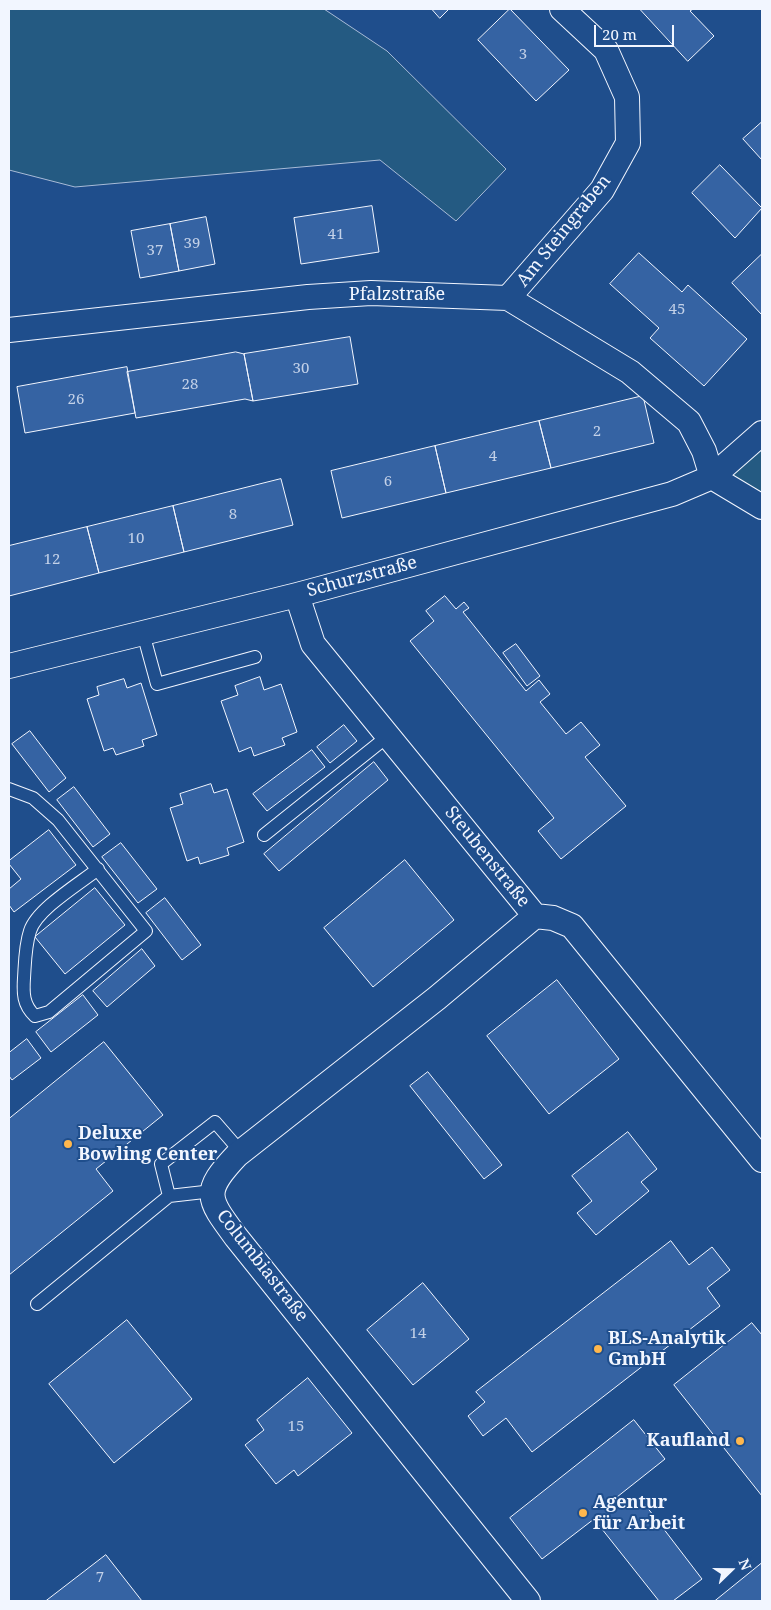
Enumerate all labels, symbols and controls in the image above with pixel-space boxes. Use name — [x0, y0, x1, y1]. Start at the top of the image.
scale bar — [596, 15, 676, 47]
text: 20 m — [602, 24, 637, 44]
house number: 3 — [519, 46, 527, 64]
street label: Am Steingraben — [512, 171, 616, 291]
house number: 41 — [328, 226, 344, 244]
house number: 39 — [184, 235, 200, 253]
house number: 37 — [147, 242, 163, 260]
street label: Pfalzstraße — [349, 284, 445, 306]
house number: 45 — [669, 301, 685, 319]
house number: 30 — [293, 360, 309, 378]
house number: 28 — [182, 376, 198, 394]
house number: 26 — [68, 391, 84, 409]
house number: 2 — [593, 423, 601, 441]
house number: 4 — [489, 448, 497, 466]
house number: 6 — [384, 473, 392, 491]
house number: 8 — [229, 506, 237, 524]
house number: 10 — [128, 530, 144, 548]
house number: 12 — [44, 551, 60, 569]
street label: Schurzstraße — [305, 552, 419, 602]
street label: Steubenstraße — [440, 802, 534, 912]
place label: Deluxe Bowling Center — [78, 1123, 217, 1166]
marker: Deluxe Bowling Center — [62, 1138, 74, 1150]
street label: Columbiastraße — [212, 1206, 312, 1326]
house number: 14 — [410, 1325, 426, 1343]
place label: BLS-Analytik GmbH — [608, 1328, 726, 1370]
marker: BLS-Analytik GmbH — [592, 1343, 604, 1355]
house number: 15 — [288, 1418, 304, 1436]
place label: Kaufland — [647, 1430, 730, 1452]
marker: Kaufland — [734, 1435, 746, 1447]
place label: Agentur für Arbeit — [593, 1492, 685, 1535]
marker: Agentur für Arbeit — [577, 1507, 589, 1519]
north arrow — [706, 1545, 756, 1595]
text: N — [734, 1556, 756, 1573]
house number: 7 — [96, 1569, 104, 1587]

